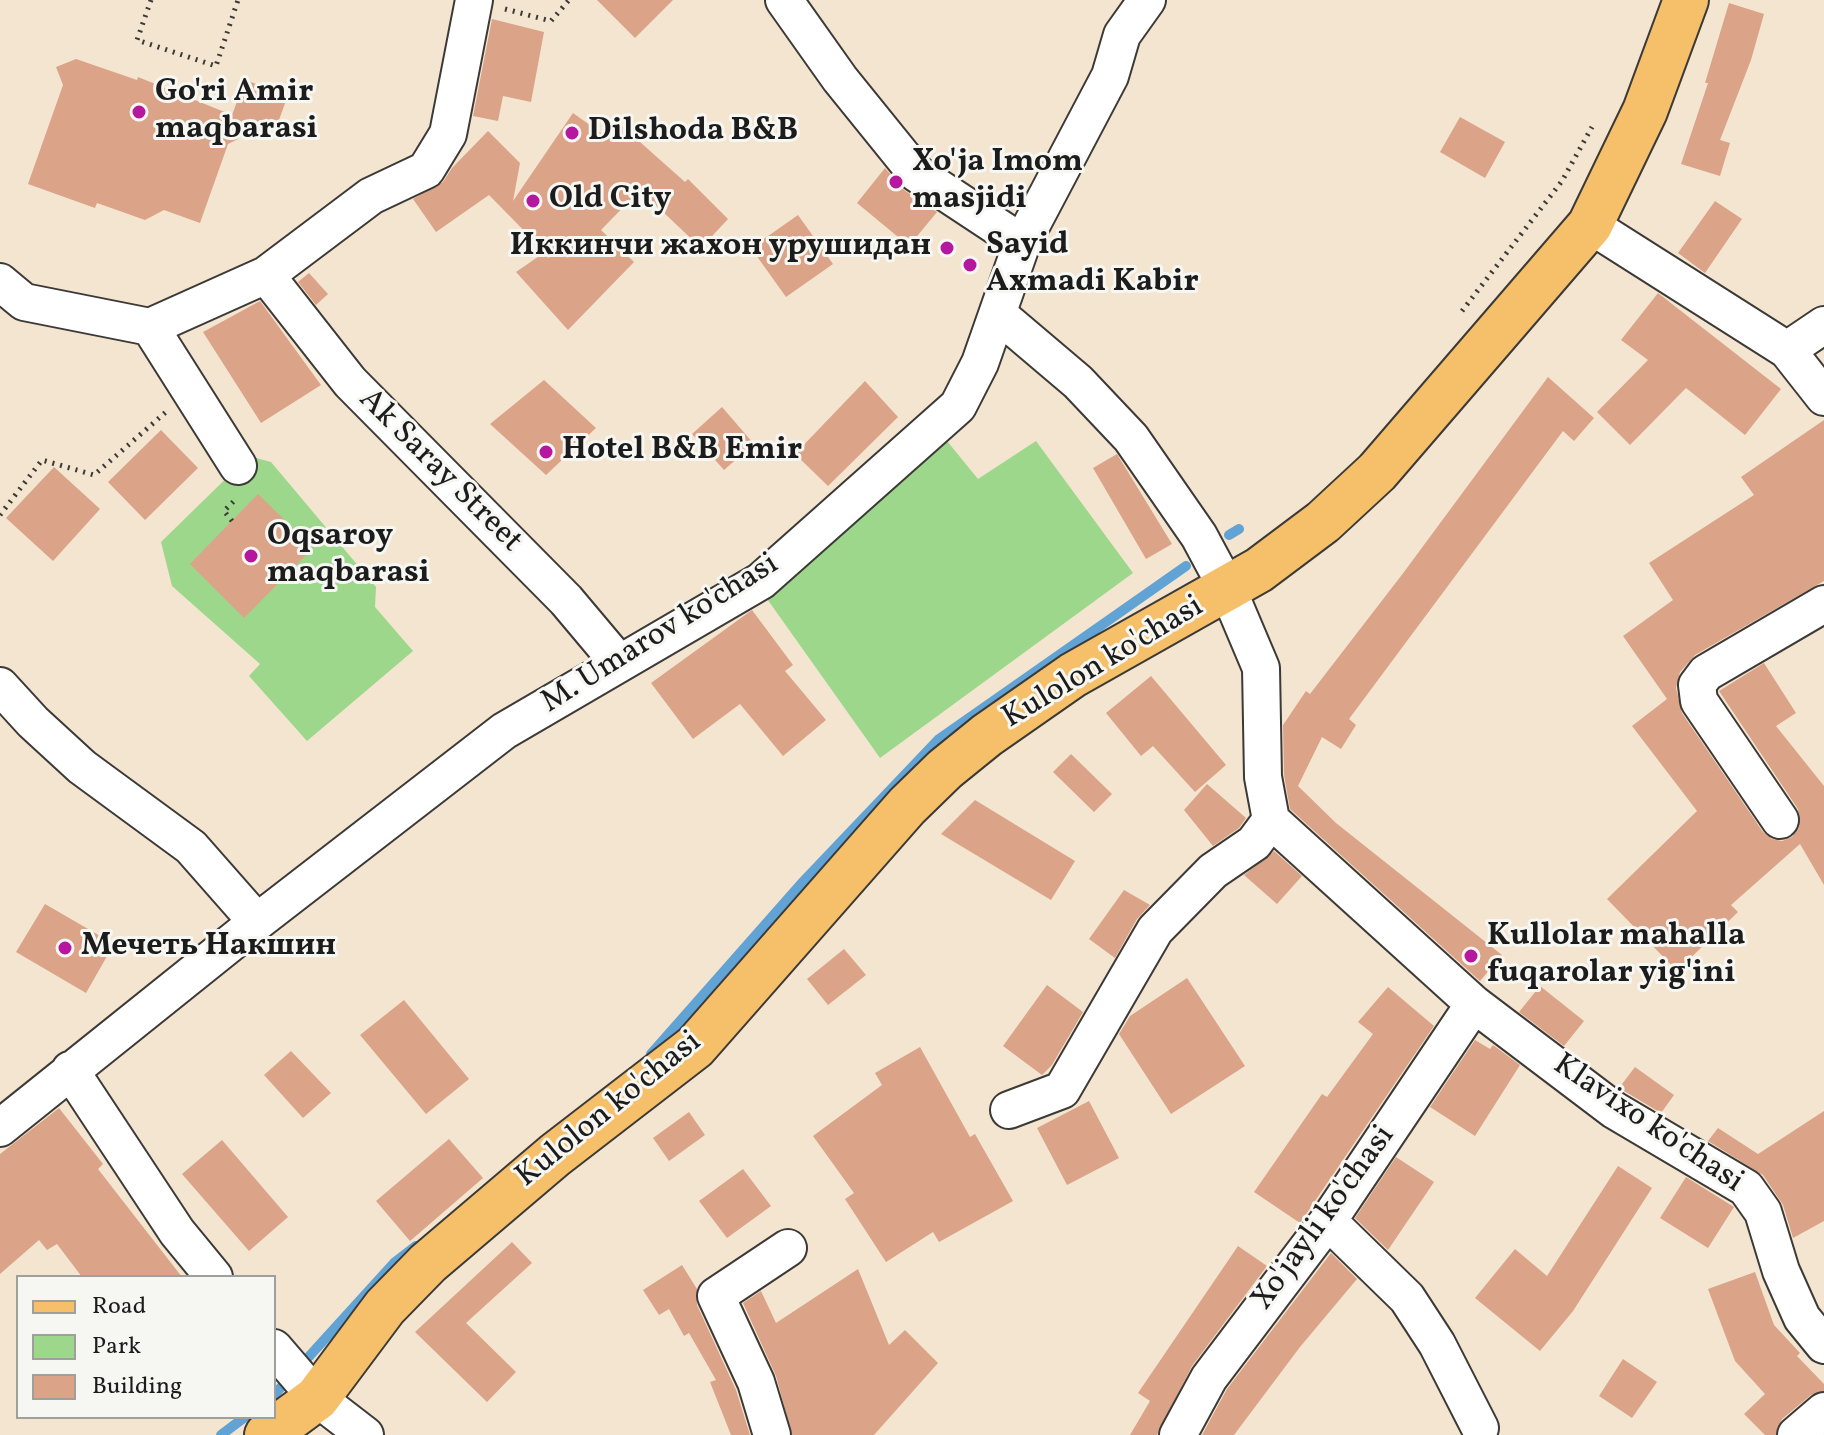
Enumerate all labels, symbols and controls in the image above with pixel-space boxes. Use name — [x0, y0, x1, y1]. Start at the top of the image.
place label: Go'ri Amir maqbarasi — [155, 75, 318, 150]
marker: Go'ri Amir maqbarasi — [130, 103, 148, 121]
place label: Dilshoda B&B — [588, 114, 798, 152]
marker: Dilshoda B&B — [563, 124, 581, 142]
place label: Xo'ja Imom masjidi — [912, 145, 1083, 220]
marker: Xo'ja Imom masjidi — [887, 173, 905, 191]
place label: Old City — [549, 182, 672, 220]
marker: Old City — [524, 192, 542, 210]
place label: Sayid Axmadi Kabir — [986, 228, 1199, 303]
place label: Иккинчи жахон урушидан — [510, 229, 931, 267]
marker: Иккинчи жахон урушидан — [938, 239, 956, 257]
marker: Sayid Axmadi Kabir — [961, 256, 979, 274]
street label: Ak Saray Street — [349, 382, 529, 562]
place label: Hotel B&B Emir — [562, 433, 802, 471]
marker: Hotel B&B Emir — [537, 443, 555, 461]
place label: Oqsaroy maqbarasi — [267, 519, 430, 594]
marker: Oqsaroy maqbarasi — [242, 547, 260, 565]
street label: M. Umarov ko'chasi — [535, 547, 787, 723]
street label: Kulolon ko'chasi — [997, 589, 1211, 739]
place label: Kullolar mahalla fuqarolar yig'ini — [1487, 919, 1746, 994]
place label: Мечеть Накшин — [81, 929, 336, 967]
marker: Мечеть Накшин — [56, 939, 74, 957]
marker: Kullolar mahalla fuqarolar yig'ini — [1462, 947, 1480, 965]
street label: Kulolon ko'chasi — [510, 1025, 710, 1197]
street label: Klavixo ko'chasi — [1544, 1047, 1750, 1203]
street label: Xo'jayli ko'chasi — [1245, 1119, 1405, 1319]
legend — [16, 1275, 276, 1419]
text: Road — [92, 1290, 146, 1324]
text: Park — [92, 1330, 141, 1364]
text: Building — [92, 1370, 182, 1404]

